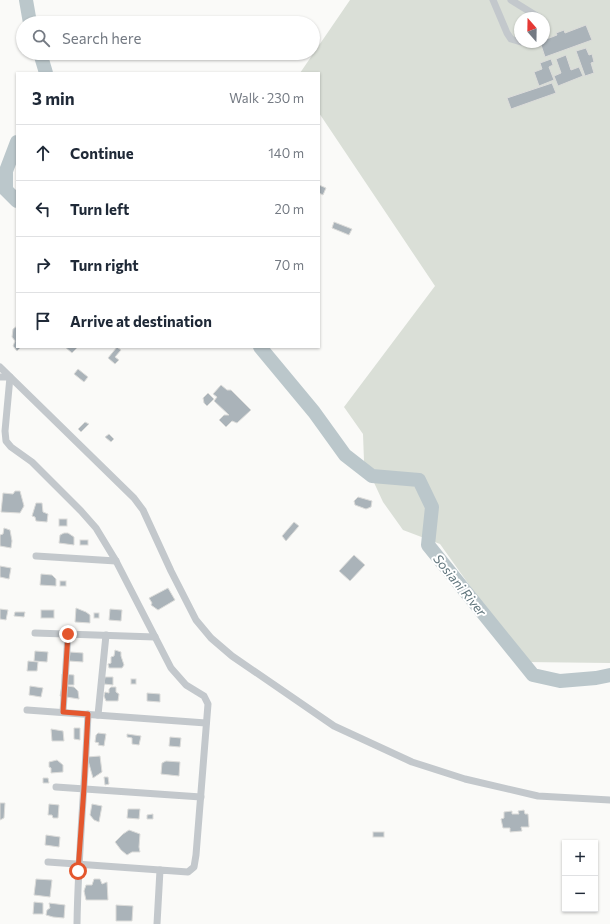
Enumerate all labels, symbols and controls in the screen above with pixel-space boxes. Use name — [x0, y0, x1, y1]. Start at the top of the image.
north arrow — [514, 12, 550, 48]
search box — [16, 16, 320, 60]
icon: search — [30, 27, 52, 49]
text: Search here — [62, 29, 141, 47]
text: 3 min — [32, 88, 75, 109]
text: Walk · 230 m — [229, 90, 304, 106]
icon: ahead — [32, 142, 54, 164]
text: Continue — [70, 144, 134, 162]
text: 140 m — [268, 145, 304, 161]
icon: left — [32, 198, 54, 220]
text: Turn left — [70, 200, 129, 218]
text: 20 m — [275, 201, 304, 217]
icon: right — [32, 254, 54, 276]
text: Turn right — [70, 256, 139, 274]
text: 70 m — [275, 257, 304, 273]
icon: arrive — [32, 310, 54, 332]
text: Arrive at destination — [70, 312, 212, 330]
water label: Sosiani River — [430, 551, 490, 620]
route end — [59, 625, 77, 643]
map controls — [562, 840, 598, 912]
button: + — [562, 840, 598, 876]
route start — [69, 862, 87, 880]
button: − — [562, 876, 598, 912]

